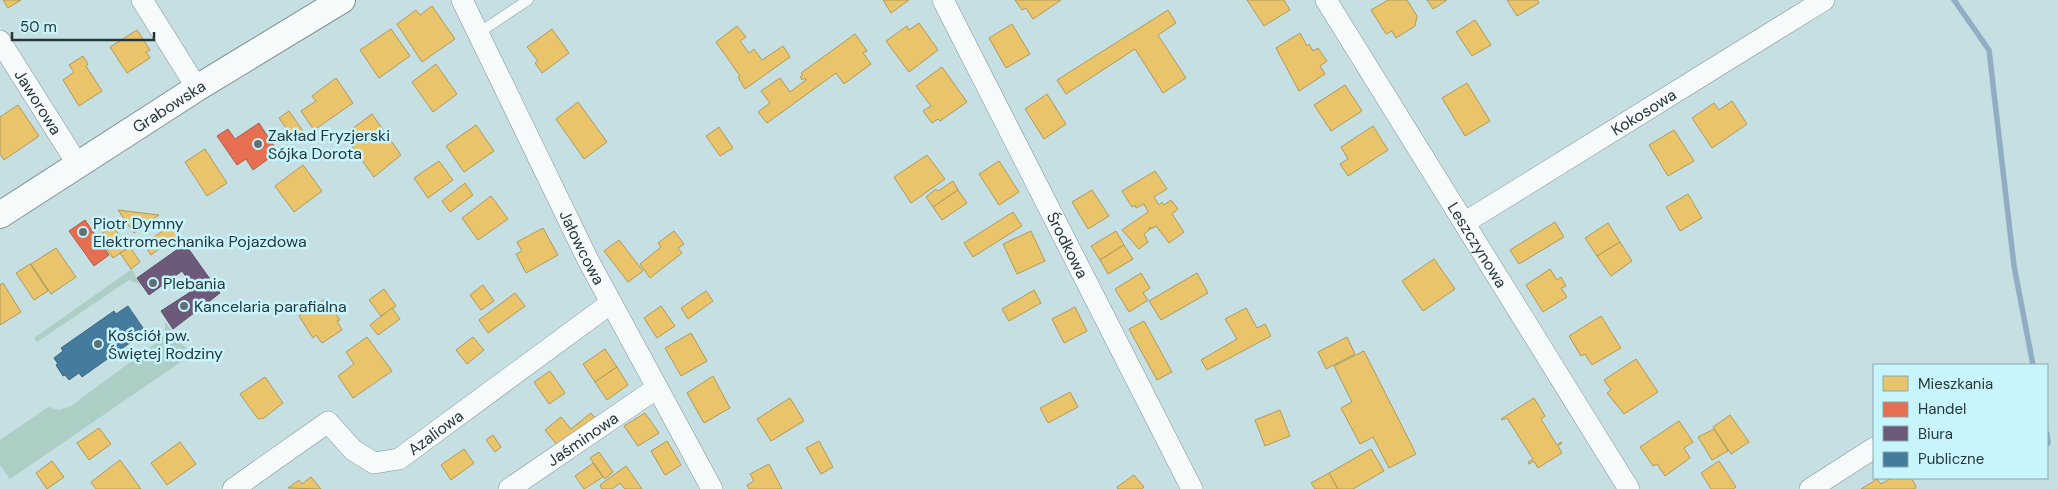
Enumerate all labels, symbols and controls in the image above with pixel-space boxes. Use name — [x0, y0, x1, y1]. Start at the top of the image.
scale bar — [12, 10, 155, 42]
text: 50 m — [20, 17, 57, 37]
street label: Jaworowa — [9, 66, 66, 139]
street label: Grabowska — [129, 75, 210, 138]
street label: Kokosowa — [1607, 84, 1680, 141]
place label: Zakład Fryzjerski Sójka Dorota — [268, 125, 390, 164]
marker: Zakład Fryzjerski Sójka Dorota — [252, 138, 264, 150]
street label: Leszczynowa — [1443, 198, 1512, 292]
street label: Jałowcowa — [554, 207, 609, 289]
street label: Środkowa — [1042, 209, 1093, 282]
place label: Piotr Dymny Elektromechanika Pojazdowa — [93, 213, 307, 252]
marker: Piotr Dymny Elektromechanika Pojazdowa — [77, 226, 89, 238]
place label: Plebania — [163, 273, 225, 294]
marker: Plebania — [147, 277, 159, 289]
place label: Kancelaria parafialna — [194, 296, 347, 317]
marker: Kancelaria parafialna — [178, 300, 190, 312]
place label: Kościół pw. Świętej Rodziny — [108, 325, 223, 364]
marker: Kościół pw. Świętej Rodziny — [92, 338, 104, 350]
legend — [1873, 364, 2048, 479]
text: Mieszkania — [1918, 374, 1993, 394]
text: Handel — [1918, 399, 1966, 419]
street label: Azaliowa — [404, 405, 468, 460]
street label: Jaśminowa — [543, 407, 623, 471]
text: Biura — [1918, 424, 1953, 444]
text: Publiczne — [1918, 449, 1984, 469]

